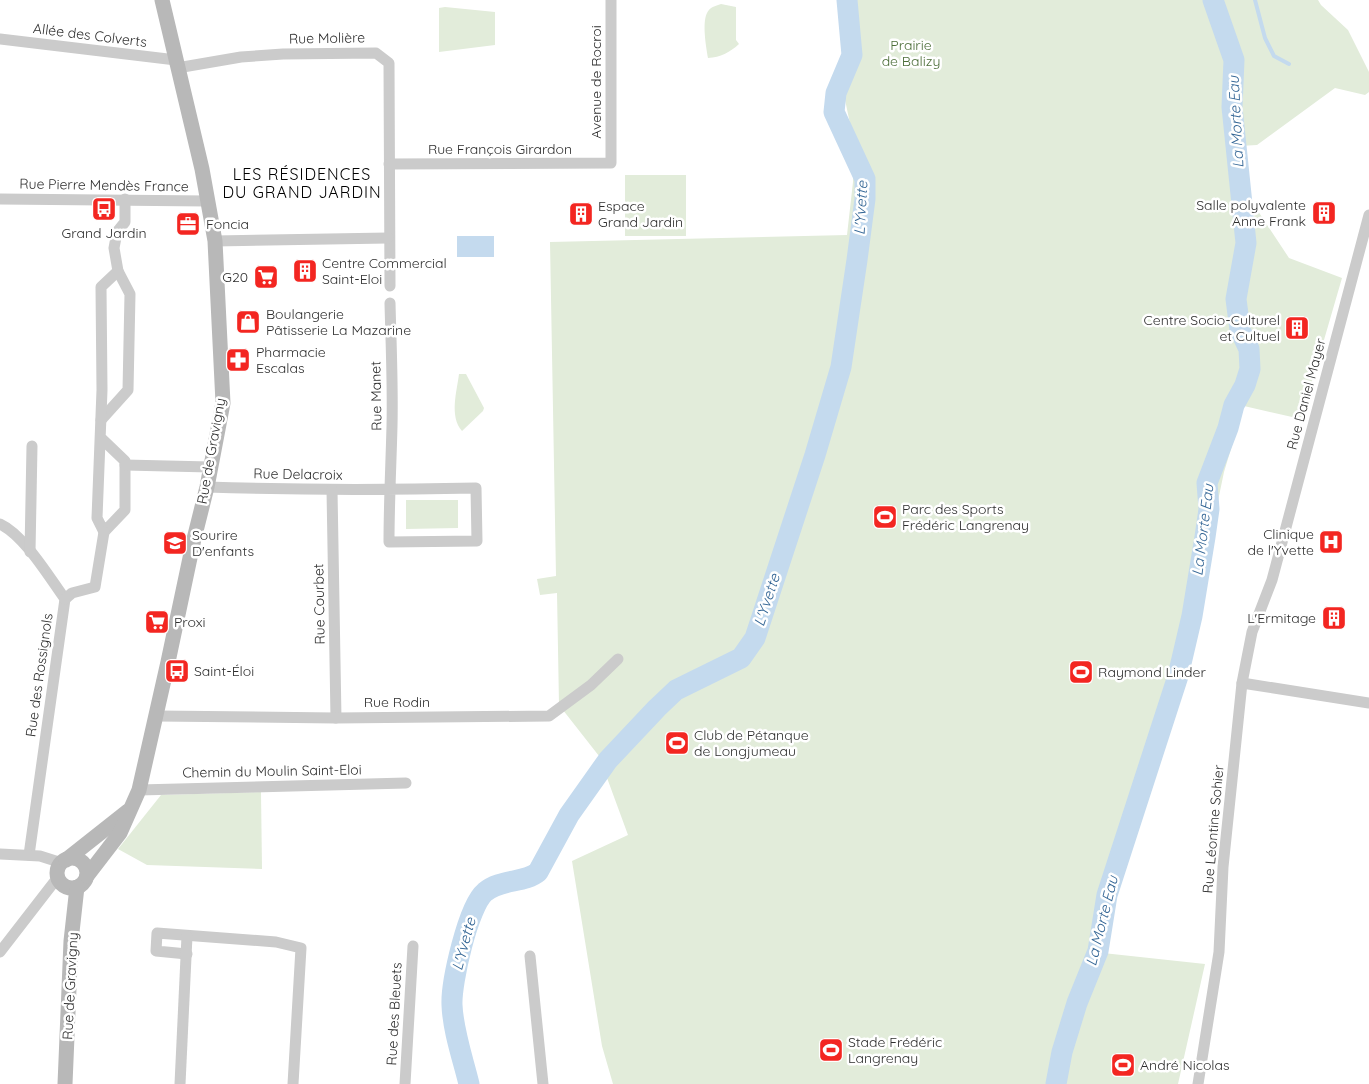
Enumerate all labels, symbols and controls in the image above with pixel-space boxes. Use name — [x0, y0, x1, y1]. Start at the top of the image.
street label: Allée des Colverts — [32, 19, 148, 51]
street label: Avenue de Rocroi — [587, 25, 605, 139]
street label: Rue Molière — [289, 28, 365, 48]
park label: Prairie de Balizy — [882, 36, 940, 70]
water label: La Morte Eau — [1224, 74, 1247, 168]
street label: Rue François Girardon — [428, 140, 572, 158]
district label: LES RÉSIDENCES DU GRAND JARDIN — [222, 164, 382, 202]
street label: Rue Pierre Mendès France — [19, 175, 189, 195]
water label: L'Yvette — [850, 180, 871, 235]
bus stop icon: Grand Jardin — [91, 196, 117, 222]
place label: Salle polyvalente Anne Frank — [1196, 196, 1306, 230]
place label: Espace Grand Jardin — [598, 197, 683, 231]
building icon: Salle polyvalente Anne Frank — [1311, 200, 1337, 226]
building icon: Espace Grand Jardin — [568, 201, 594, 227]
office icon: Foncia — [175, 211, 201, 237]
place label: Foncia — [206, 215, 249, 233]
place label: Grand Jardin — [62, 224, 146, 242]
place label: Centre Commercial Saint-Eloi — [322, 254, 447, 288]
building icon: Centre Commercial Saint-Eloi — [292, 258, 318, 284]
supermarket icon: G20 — [253, 264, 279, 290]
place label: G20 — [222, 268, 248, 286]
place label: Boulangerie Pâtisserie La Mazarine — [266, 305, 411, 339]
shop icon: Boulangerie Pâtisserie La Mazarine — [235, 309, 261, 335]
place label: Centre Socio-Culturel et Cultuel — [1144, 311, 1280, 345]
building icon: Centre Socio-Culturel et Cultuel — [1284, 315, 1310, 341]
street label: Rue Daniel Mayer — [1282, 336, 1330, 452]
place label: Pharmacie Escalas — [256, 343, 326, 377]
pharmacy icon: Pharmacie Escalas — [225, 347, 251, 373]
street label: Rue Manet — [366, 361, 386, 431]
street label: Rue de Gravigny — [193, 396, 229, 506]
street label: Rue Delacroix — [253, 464, 343, 484]
water label: La Morte Eau — [1187, 482, 1218, 577]
place label: Parc des Sports Frédéric Langrenay — [902, 500, 1029, 534]
sports icon: Parc des Sports Frédéric Langrenay — [872, 504, 898, 530]
place label: Clinique de l'Yvette — [1248, 525, 1314, 559]
place label: Sourire D'enfants — [192, 526, 254, 560]
hospital icon: Clinique de l'Yvette — [1318, 529, 1344, 555]
school or university icon: Sourire D'enfants — [162, 530, 188, 556]
street label: Rue Courbet — [309, 563, 329, 645]
water label: L'Yvette — [749, 571, 784, 628]
building icon: L'Ermitage — [1321, 605, 1347, 631]
supermarket icon: Proxi — [144, 609, 170, 635]
place label: L'Ermitage — [1247, 609, 1316, 627]
street label: Rue des Rossignols — [21, 612, 57, 738]
place label: Proxi — [174, 613, 206, 631]
bus stop icon: Saint-Éloi — [164, 658, 190, 684]
sports icon: Raymond Linder — [1068, 659, 1094, 685]
place label: Saint-Éloi — [194, 662, 254, 680]
place label: Raymond Linder — [1098, 663, 1206, 681]
street label: Rue Rodin — [364, 693, 430, 711]
place label: Club de Pétanque de Longjumeau — [694, 726, 809, 760]
sports icon: Club de Pétanque de Longjumeau — [664, 730, 690, 756]
street label: Chemin du Moulin Saint-Eloi — [182, 760, 362, 782]
street label: Rue Léontine Sohier — [1198, 763, 1228, 894]
water label: La Morte Eau — [1081, 873, 1122, 968]
water label: L'Yvette — [447, 915, 480, 972]
street label: Rue de Gravigny — [58, 932, 82, 1040]
street label: Rue des Bleuets — [382, 962, 406, 1066]
place label: Stade Frédéric Langrenay — [848, 1033, 942, 1067]
sports icon: Stade Frédéric Langrenay — [818, 1037, 844, 1063]
sports icon: André Nicolas — [1110, 1052, 1136, 1078]
place label: André Nicolas — [1140, 1056, 1230, 1074]

